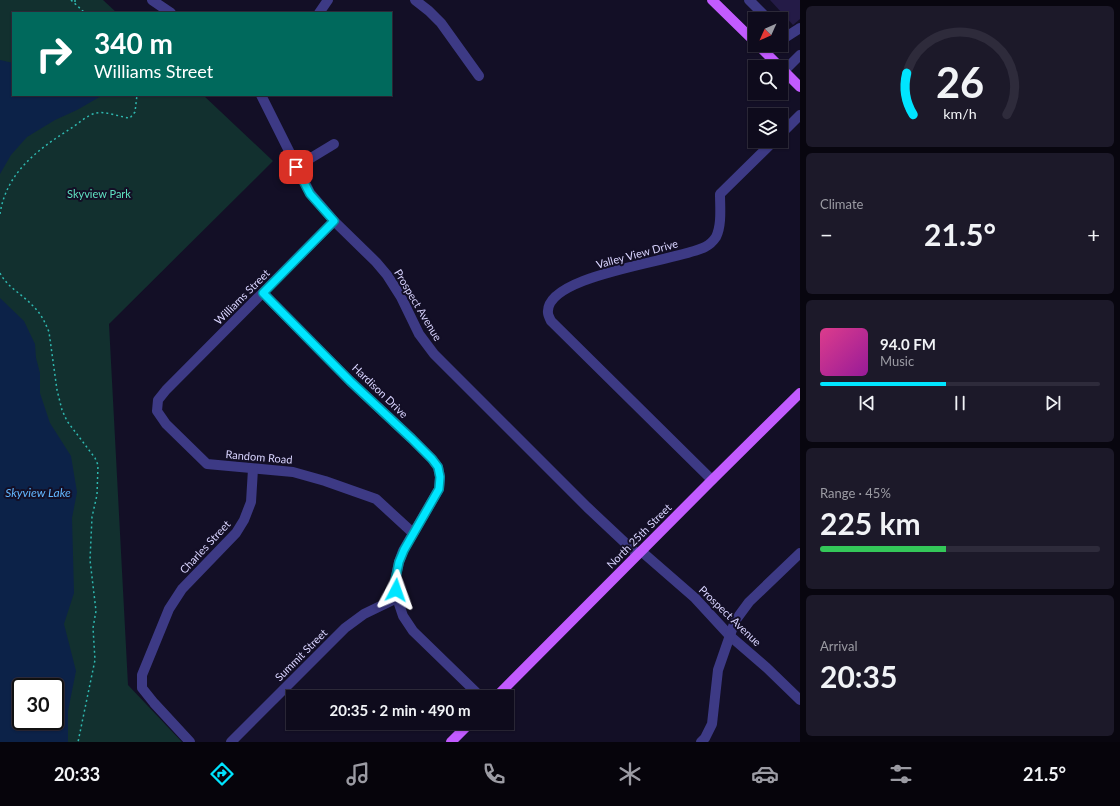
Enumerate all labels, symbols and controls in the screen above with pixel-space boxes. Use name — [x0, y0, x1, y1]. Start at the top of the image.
north arrow — [748, 12, 788, 52]
map controls — [748, 12, 788, 148]
text: 340 m — [94, 26, 173, 60]
icon: right — [28, 28, 80, 80]
text: 26 — [936, 56, 984, 106]
text: Williams Street — [94, 60, 213, 82]
button: search — [748, 60, 788, 100]
text: km/h — [943, 104, 977, 121]
button: layers — [748, 108, 788, 148]
pin — [279, 150, 313, 184]
icon: arrive — [285, 156, 307, 178]
park label: Skyview Park — [67, 187, 131, 200]
text: Climate — [820, 196, 863, 212]
text: 21.5° — [924, 216, 996, 252]
text: − — [820, 221, 833, 248]
text: + — [1087, 221, 1100, 248]
street label: Valley View Drive — [595, 236, 679, 271]
street label: Williams Street — [211, 266, 272, 327]
street label: Prospect Avenue — [392, 267, 445, 343]
text: 94.0 FM — [880, 335, 936, 353]
text: Music — [880, 353, 914, 369]
street label: Hardison Drive — [350, 361, 411, 421]
icon: previous — [856, 392, 878, 414]
icon: pause — [949, 392, 971, 414]
icon: next — [1042, 392, 1064, 414]
street label: Random Road — [225, 447, 293, 466]
water label: Skyview Lake — [5, 485, 71, 500]
text: Range · 45% — [820, 485, 891, 501]
street label: North 25th Street — [604, 501, 674, 571]
text: 225 km — [820, 505, 921, 541]
street label: Charles Street — [177, 517, 233, 576]
position arrow — [375, 569, 417, 611]
street label: Prospect Avenue — [697, 583, 764, 649]
street label: Summit Street — [272, 626, 329, 683]
text: Arrival — [820, 638, 857, 654]
text: 20:35 — [820, 658, 897, 694]
speed limit sign: 30 — [12, 678, 64, 730]
text: 20:35 · 2 min · 490 m — [330, 701, 470, 719]
icon: directions — [208, 760, 236, 788]
icon: music — [344, 760, 372, 788]
icon: phone — [480, 760, 508, 788]
icon: climate — [616, 760, 644, 788]
icon: car — [751, 760, 779, 788]
icon: filters — [887, 760, 915, 788]
text: 20:33 — [54, 763, 100, 785]
text: 21.5° — [1023, 763, 1066, 785]

